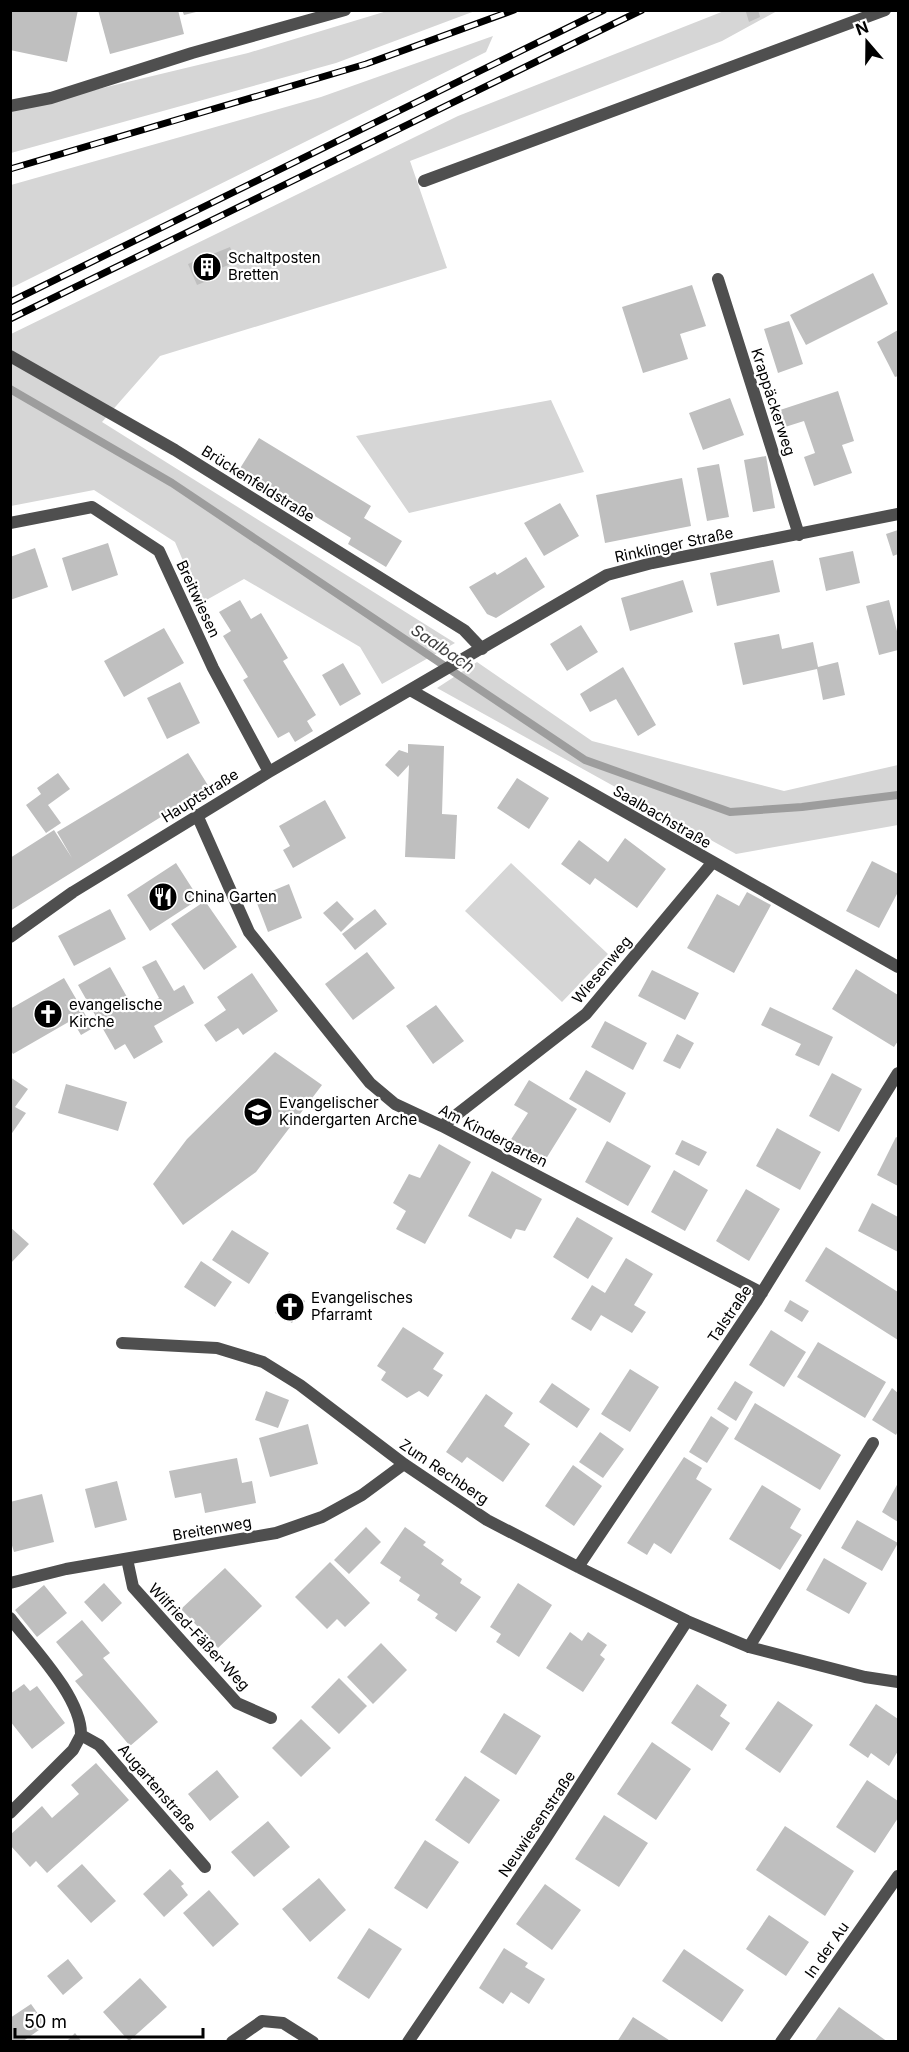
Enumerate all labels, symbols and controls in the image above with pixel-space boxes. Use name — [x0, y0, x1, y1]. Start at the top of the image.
north arrow — [837, 12, 897, 72]
text: N — [853, 16, 871, 39]
place label: Schaltposten Bretten — [228, 248, 321, 284]
building icon: Schaltposten Bretten — [191, 251, 223, 283]
street label: Krappäckerweg — [747, 346, 800, 458]
street label: Brückenfeldstraße — [198, 441, 318, 526]
street label: Rinklinger Straße — [613, 523, 735, 566]
street label: Breitwiesen — [172, 557, 225, 640]
water label: Saalbach — [408, 620, 478, 676]
street label: Hauptstraße — [158, 764, 242, 827]
street label: Saalbachstraße — [610, 781, 715, 852]
restaurant icon: China Garten — [147, 881, 179, 913]
place label: China Garten — [184, 887, 277, 906]
street label: Wiesenweg — [568, 932, 635, 1007]
place label: evangelische Kirche — [69, 995, 162, 1031]
church icon: evangelische Kirche — [32, 998, 64, 1030]
place label: Evangelischer Kindergarten Arche — [279, 1093, 417, 1129]
school or university icon: Evangelischer Kindergarten Arche — [242, 1096, 274, 1128]
street label: Am Kindergarten — [436, 1100, 551, 1171]
street label: Talstraße — [703, 1281, 756, 1346]
place label: Evangelisches Pfarramt — [311, 1288, 413, 1324]
church icon: Evangelisches Pfarramt — [274, 1291, 306, 1323]
street label: Zum Rechberg — [396, 1435, 493, 1508]
street label: Breitenweg — [171, 1512, 253, 1545]
street label: Wilfried-Fäßer-Weg — [145, 1579, 254, 1694]
street label: Augartenstraße — [114, 1740, 201, 1835]
street label: Neuwiesenstraße — [494, 1767, 579, 1880]
street label: In der Au — [800, 1918, 853, 1981]
scale bar — [15, 2001, 202, 2039]
text: 50 m — [24, 2011, 67, 2032]

